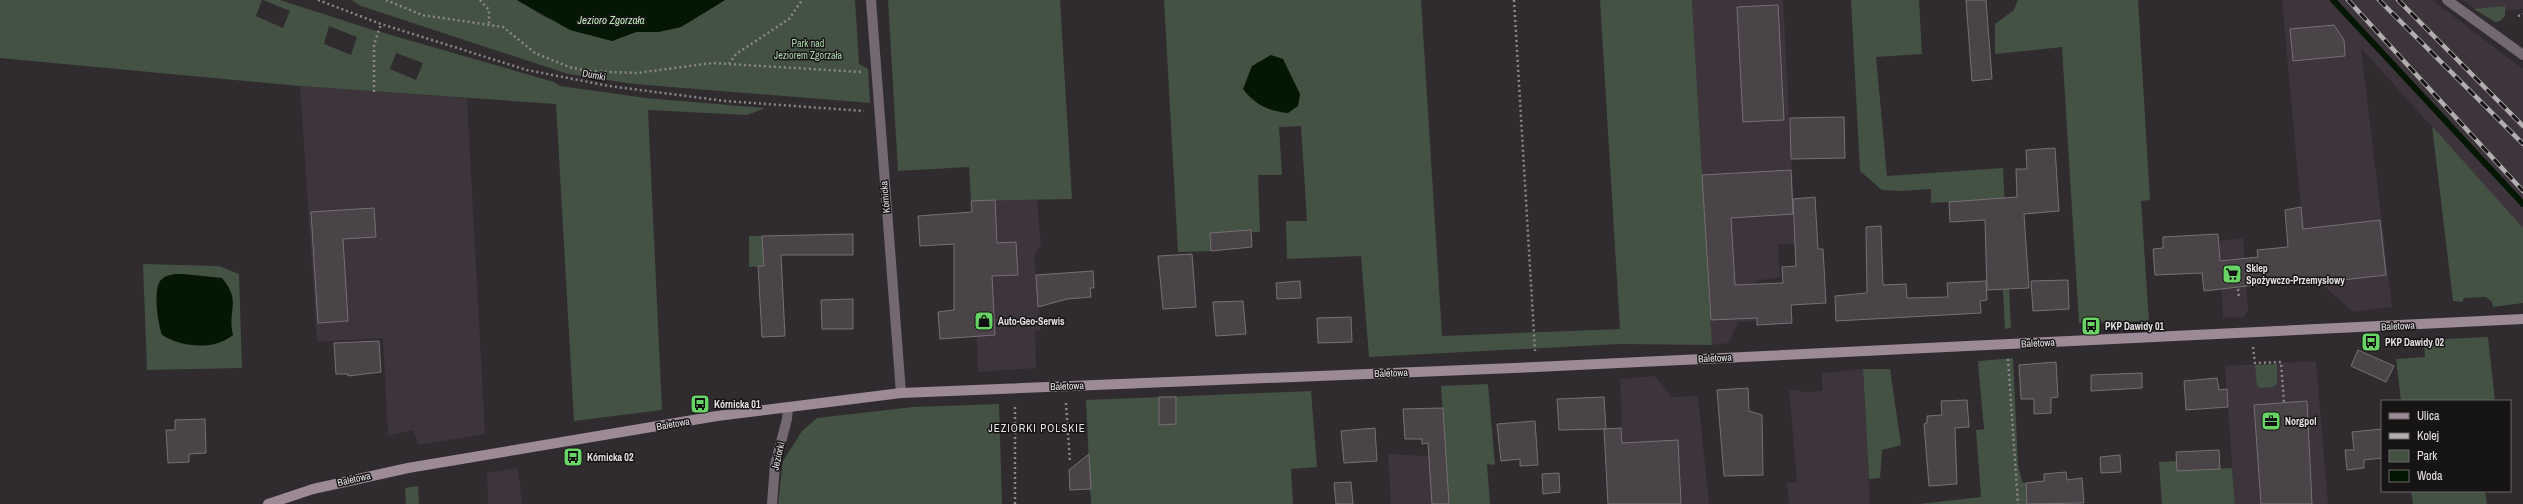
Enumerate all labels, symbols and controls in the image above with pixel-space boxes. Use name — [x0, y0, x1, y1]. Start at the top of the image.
water label: Jezioro Zgorzała — [576, 13, 645, 27]
park label: Park nad Jeziorem Zgorzała — [774, 37, 842, 62]
street label: Dumki — [581, 66, 607, 84]
street label: Kórnicka — [877, 180, 893, 214]
place label: Sklep Spożywczo-Przemysłowy — [2246, 262, 2345, 287]
supermarket icon: Sklep Spożywczo-Przemysłowy — [2221, 263, 2243, 285]
shop icon: Auto-Geo-Serwis — [973, 310, 995, 332]
place label: Auto-Geo-Serwis — [998, 315, 1065, 328]
bus stop icon: PKP Dawidy 01 — [2080, 315, 2102, 337]
street label: Baletowa — [2381, 319, 2416, 333]
place label: PKP Dawidy 01 — [2105, 320, 2165, 333]
bus stop icon: PKP Dawidy 02 — [2360, 331, 2382, 353]
street label: Baletowa — [2021, 336, 2056, 350]
place label: PKP Dawidy 02 — [2385, 336, 2445, 349]
street label: Baletowa — [1698, 351, 1733, 365]
street label: Baletowa — [1374, 366, 1409, 380]
street label: Baletowa — [1050, 379, 1085, 393]
bus stop icon: Kórnicka 01 — [689, 393, 711, 415]
place label: Kórnicka 01 — [714, 398, 761, 411]
legend — [2381, 400, 2511, 492]
text: Ulica — [2417, 408, 2440, 424]
office icon: Norgpol — [2260, 410, 2282, 432]
street label: Baletowa — [655, 415, 691, 433]
place label: Norgpol — [2285, 415, 2316, 428]
district label: JEZIORKI POLSKIE — [988, 421, 1086, 435]
text: Kolej — [2417, 428, 2439, 444]
street label: Jeziorki — [768, 441, 788, 471]
bus stop icon: Kórnicka 02 — [562, 446, 584, 468]
text: Park — [2417, 448, 2437, 464]
place label: Kórnicka 02 — [587, 451, 634, 464]
text: Woda — [2417, 468, 2443, 484]
street label: Baletowa — [336, 469, 372, 489]

